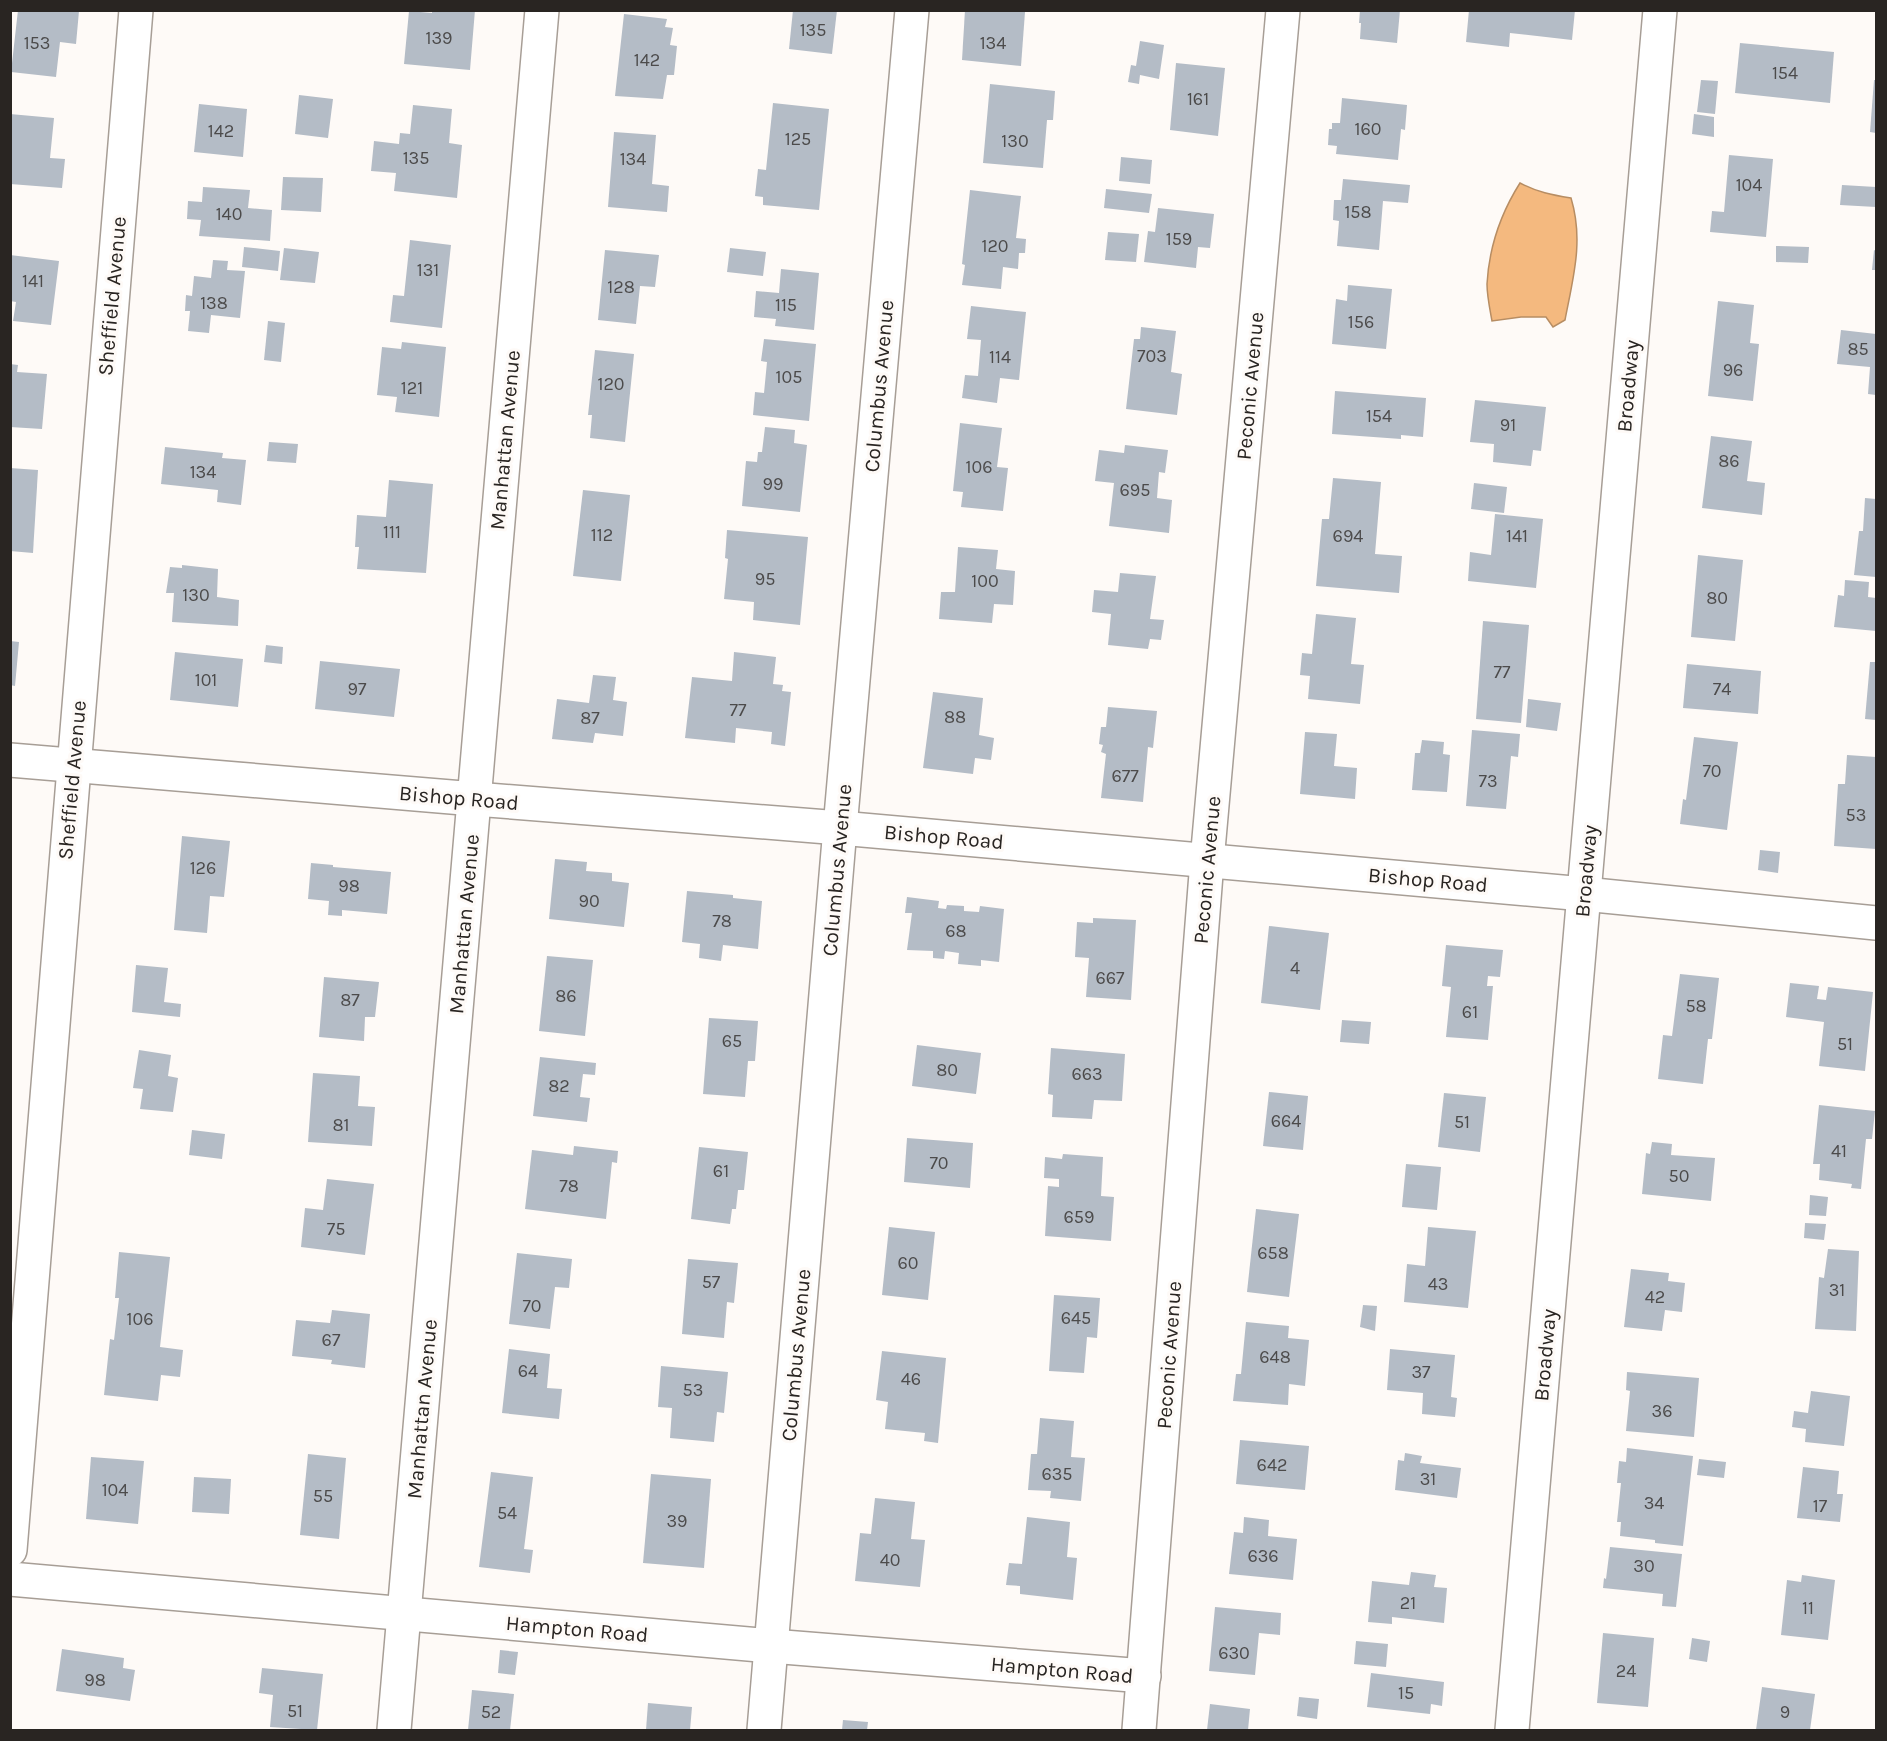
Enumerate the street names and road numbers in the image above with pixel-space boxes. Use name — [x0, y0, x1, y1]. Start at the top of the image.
street label: Sheffield Avenue — [93, 215, 131, 377]
street label: Columbus Avenue — [860, 299, 898, 473]
street label: Peconic Avenue — [1232, 311, 1268, 461]
street label: Broadway — [1612, 339, 1644, 433]
street label: Manhattan Avenue — [485, 349, 525, 531]
street label: Sheffield Avenue — [53, 699, 91, 861]
street label: Bishop Road — [398, 781, 520, 815]
street label: Columbus Avenue — [818, 783, 856, 957]
street label: Peconic Avenue — [1189, 795, 1225, 945]
street label: Bishop Road — [883, 820, 1005, 854]
street label: Broadway — [1570, 824, 1602, 918]
street label: Manhattan Avenue — [444, 833, 484, 1015]
street label: Bishop Road — [1367, 863, 1489, 897]
street label: Columbus Avenue — [777, 1268, 815, 1442]
street label: Peconic Avenue — [1152, 1280, 1186, 1430]
street label: Broadway — [1529, 1308, 1561, 1402]
street label: Manhattan Avenue — [402, 1318, 442, 1500]
street label: Hampton Road — [505, 1611, 649, 1647]
street label: Hampton Road — [990, 1652, 1134, 1688]

